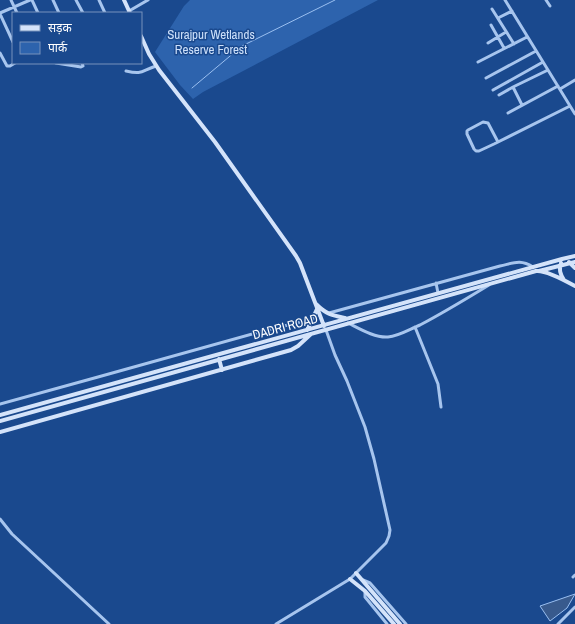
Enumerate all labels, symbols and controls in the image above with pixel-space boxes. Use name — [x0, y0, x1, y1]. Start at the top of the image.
legend — [12, 12, 142, 64]
text: सड़क — [48, 20, 73, 36]
park label: Surajpur Wetlands Reserve Forest — [167, 26, 255, 58]
text: पार्क — [48, 40, 68, 56]
street label: DADRI ROAD — [251, 310, 320, 343]

